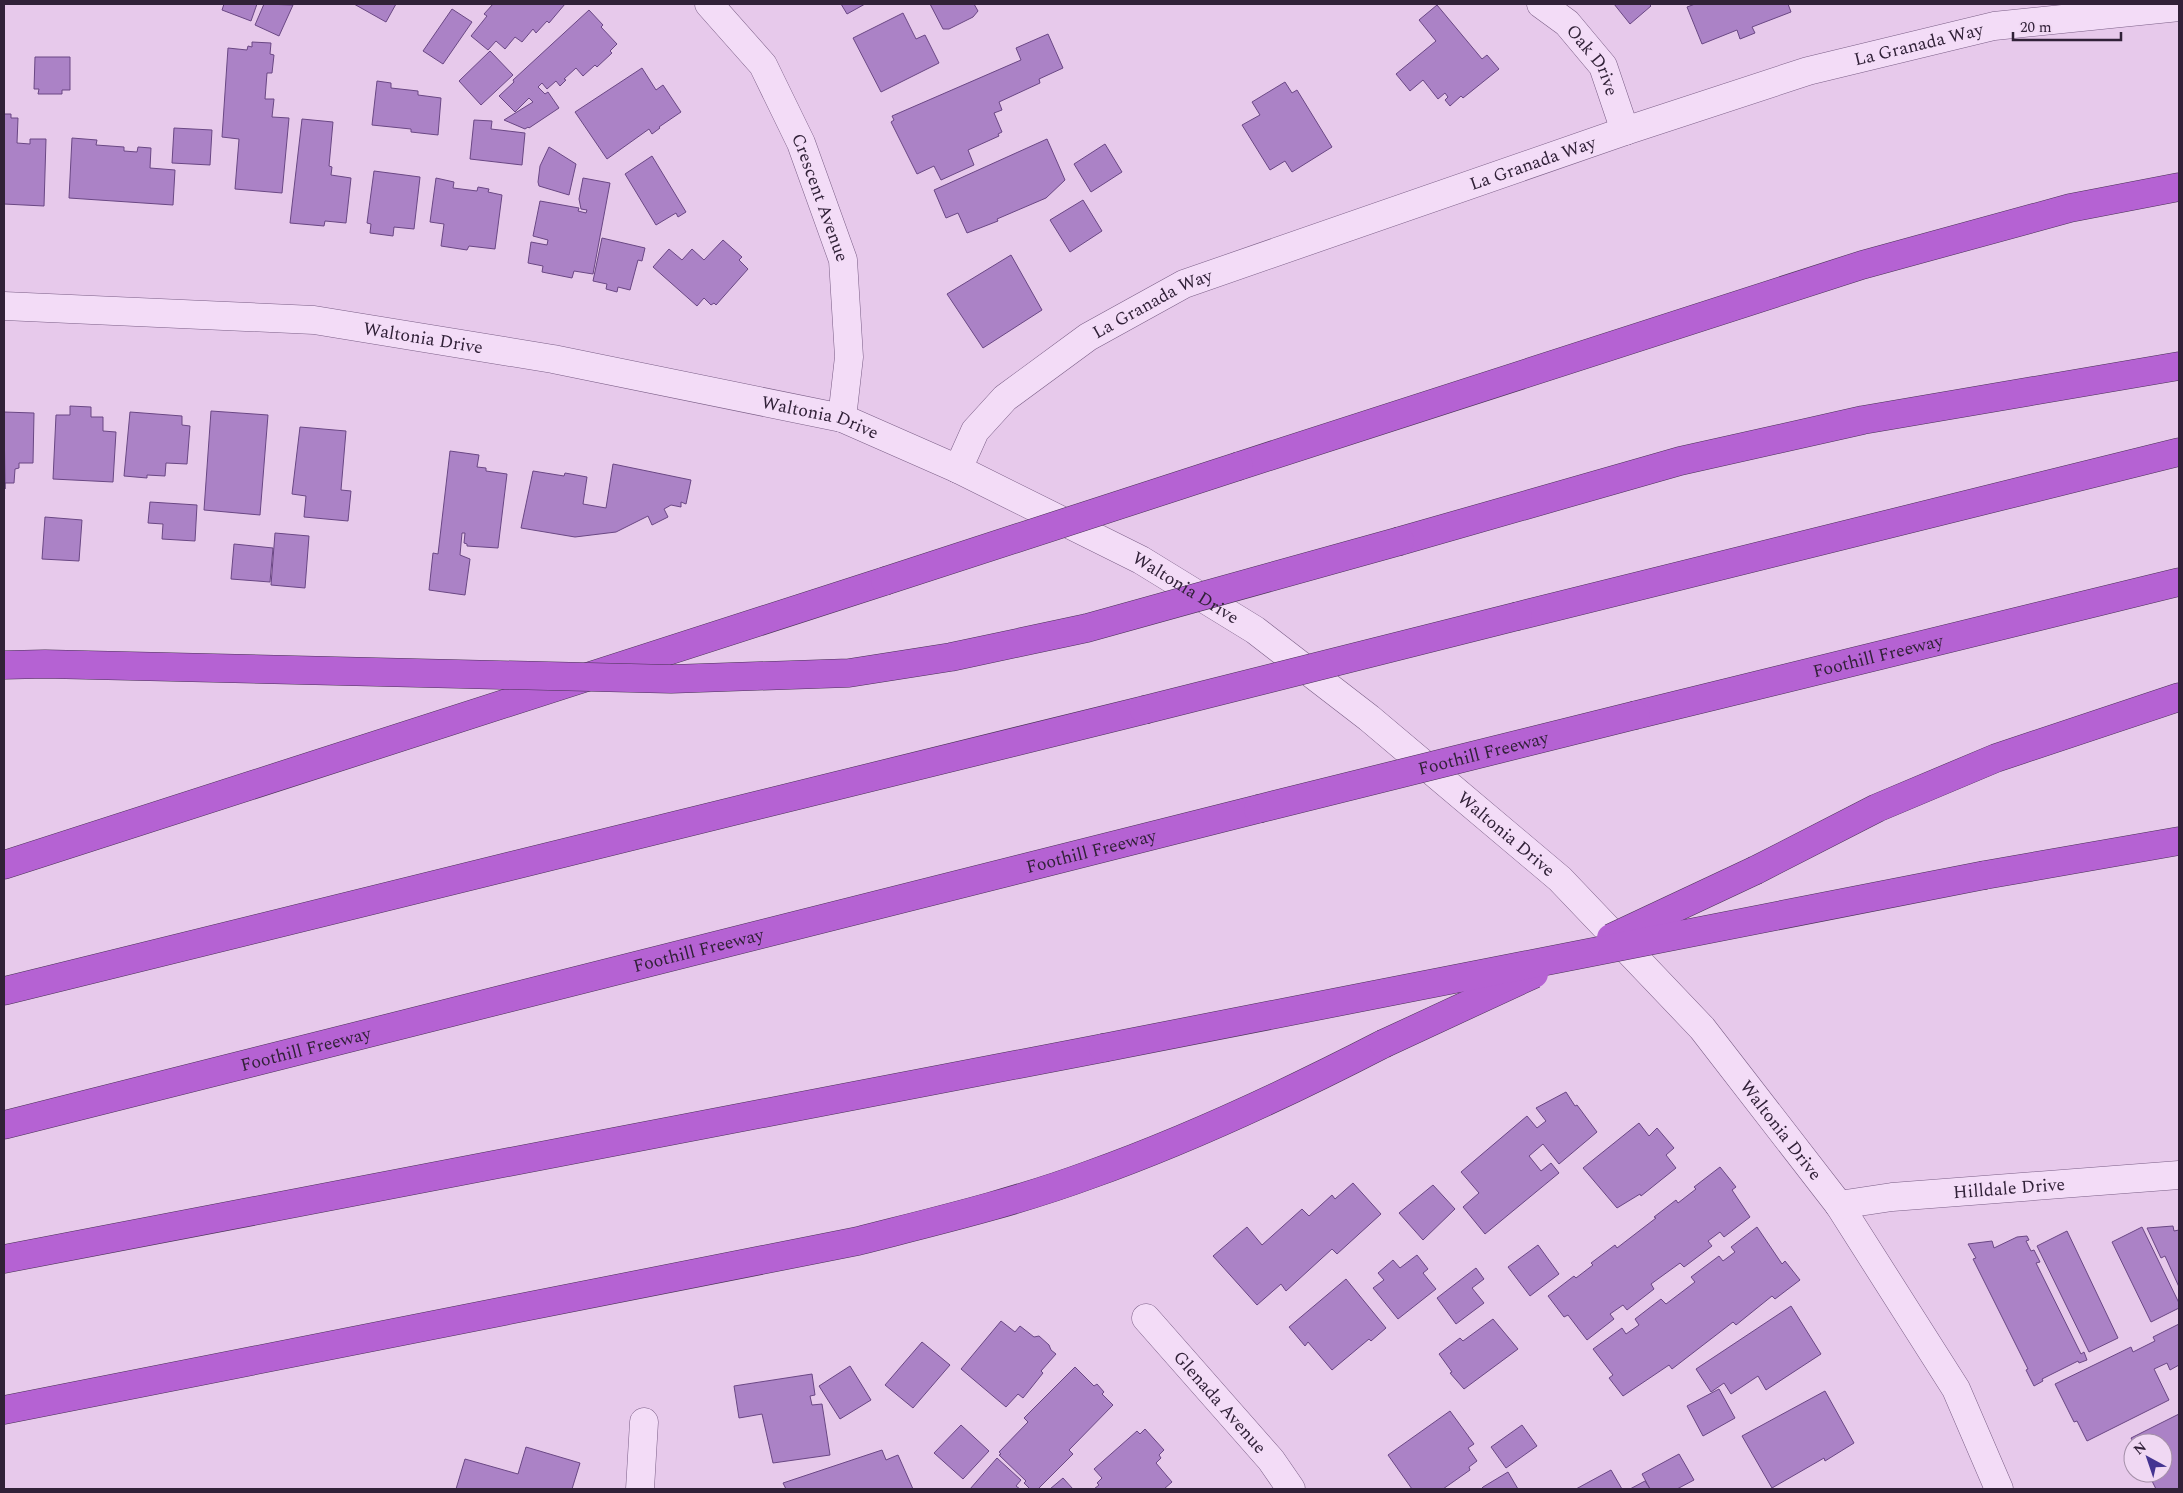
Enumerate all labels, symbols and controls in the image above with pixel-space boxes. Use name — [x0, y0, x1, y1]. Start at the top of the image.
scale bar — [2013, 10, 2120, 42]
street label: La Granada Way — [1851, 16, 1987, 73]
text: 20 m — [2020, 16, 2052, 39]
street label: Oak Drive — [1559, 18, 1625, 100]
street label: Crescent Avenue — [784, 129, 856, 266]
street label: La Granada Way — [1466, 129, 1601, 198]
street label: La Granada Way — [1088, 262, 1217, 346]
street label: Waltonia Drive — [361, 315, 485, 361]
street label: Waltonia Drive — [759, 389, 883, 447]
street label: Waltonia Drive — [1127, 545, 1244, 631]
street label: Foothill Freeway — [1810, 627, 1947, 685]
street label: Foothill Freeway — [1415, 724, 1553, 783]
street label: Waltonia Drive — [1451, 785, 1561, 883]
street label: Foothill Freeway — [1023, 822, 1161, 881]
street label: Foothill Freeway — [630, 921, 768, 980]
street label: Foothill Freeway — [238, 1020, 375, 1079]
street label: Waltonia Drive — [1733, 1074, 1828, 1186]
street label: Hilldale Drive — [1952, 1171, 2066, 1206]
street label: Glenada Avenue — [1167, 1345, 1273, 1460]
north arrow — [2123, 1433, 2173, 1483]
text: N — [2129, 1437, 2151, 1460]

